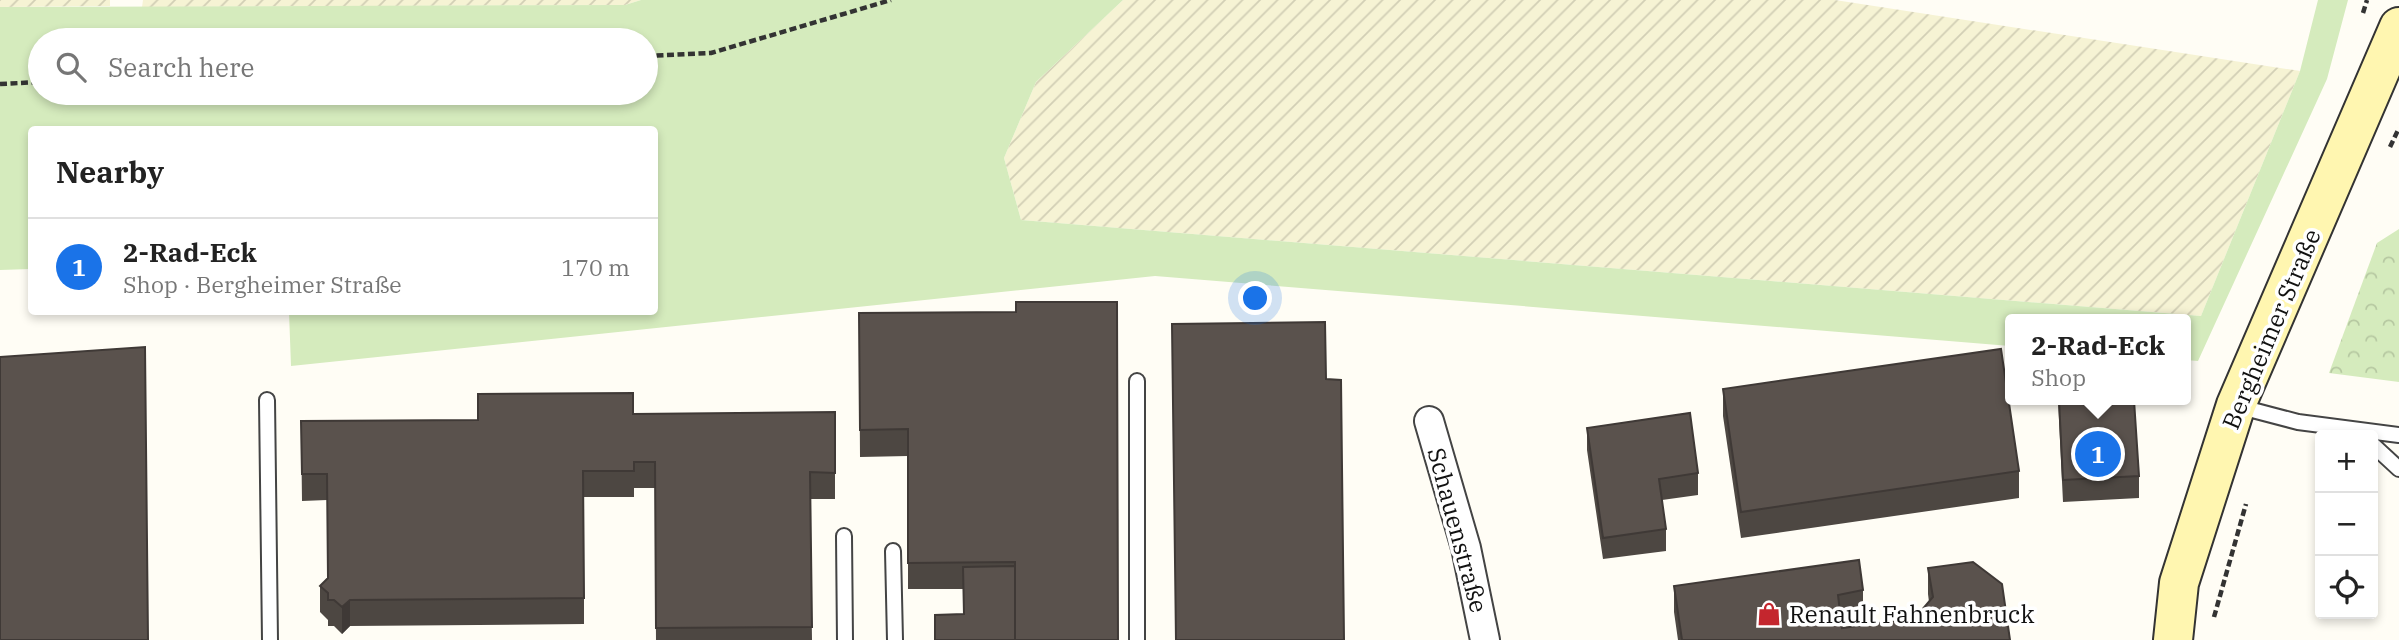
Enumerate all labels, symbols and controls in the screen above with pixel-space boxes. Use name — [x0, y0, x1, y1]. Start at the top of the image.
search box — [28, 28, 658, 105]
icon: search — [52, 48, 90, 86]
text: Search here — [108, 50, 254, 84]
text: Nearby — [56, 152, 164, 191]
street label: Bergheimer Straße — [2214, 224, 2328, 434]
text: 2-Rad-Eck — [123, 235, 257, 269]
text: 1 — [72, 252, 86, 282]
text: 170 m — [561, 252, 630, 282]
text: Shop · Bergheimer Straße — [123, 269, 402, 299]
your location — [1238, 281, 1272, 315]
popup — [2005, 314, 2191, 405]
text: 2-Rad-Eck — [2031, 328, 2165, 362]
text: Shop — [2031, 362, 2086, 392]
pin: 1 — [2075, 428, 2121, 480]
map controls — [2315, 430, 2378, 619]
button: + — [2315, 430, 2378, 493]
street label: Schauenstraße — [1421, 444, 1495, 616]
button: − — [2315, 493, 2378, 556]
button: locate — [2315, 556, 2378, 619]
place label: Renault Fahnenbruck — [1789, 598, 2034, 630]
shop icon: Renault Fahnenbruck — [1755, 600, 1783, 628]

